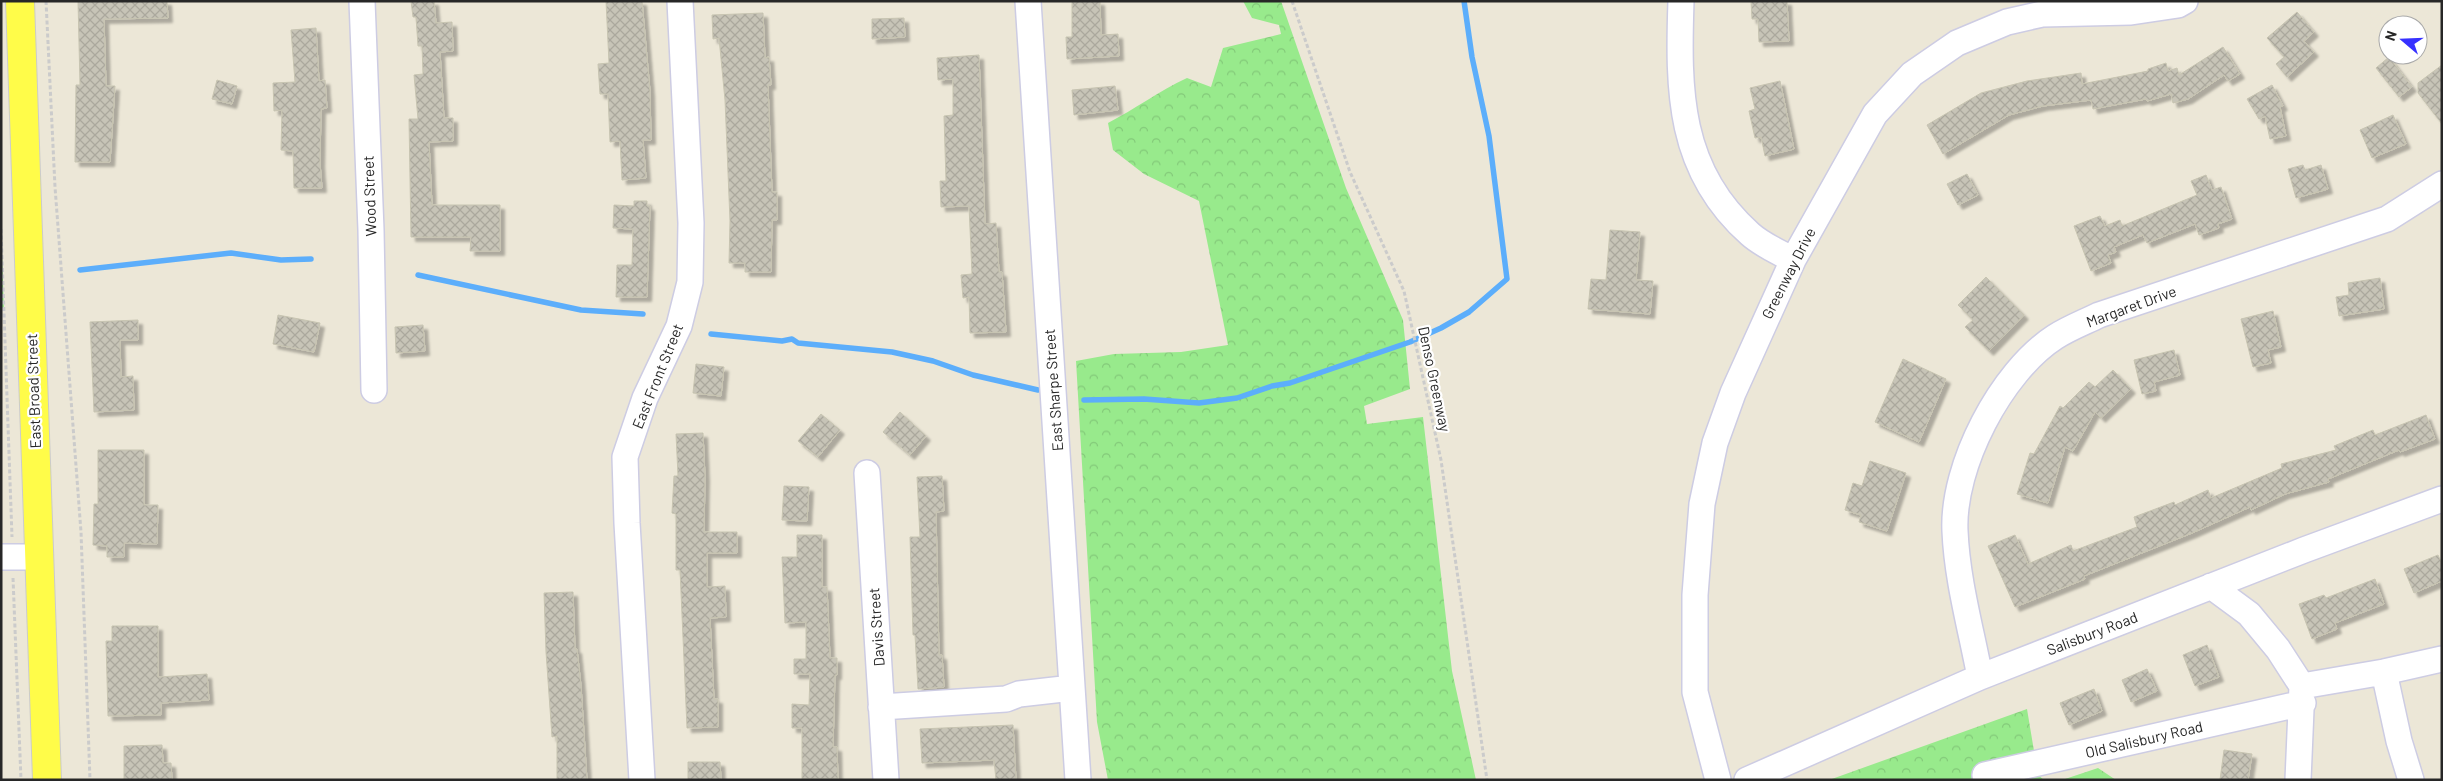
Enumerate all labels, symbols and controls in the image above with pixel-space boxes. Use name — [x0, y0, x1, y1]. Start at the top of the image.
north arrow — [2378, 15, 2428, 65]
text: N — [2381, 28, 2400, 43]
street label: Wood Street — [359, 155, 379, 237]
street label: Greenway Drive — [1757, 224, 1819, 322]
street label: Margaret Drive — [2084, 281, 2178, 331]
street label: East Front Street — [628, 321, 686, 431]
street label: Denso Greenway — [1415, 325, 1455, 433]
street label: East Sharpe Street — [1040, 328, 1066, 452]
street label: East Broad Street — [22, 333, 44, 449]
street label: Davis Street — [864, 587, 888, 667]
street label: Salisbury Road — [2044, 607, 2140, 659]
street label: Old Salisbury Road — [2083, 717, 2205, 761]

